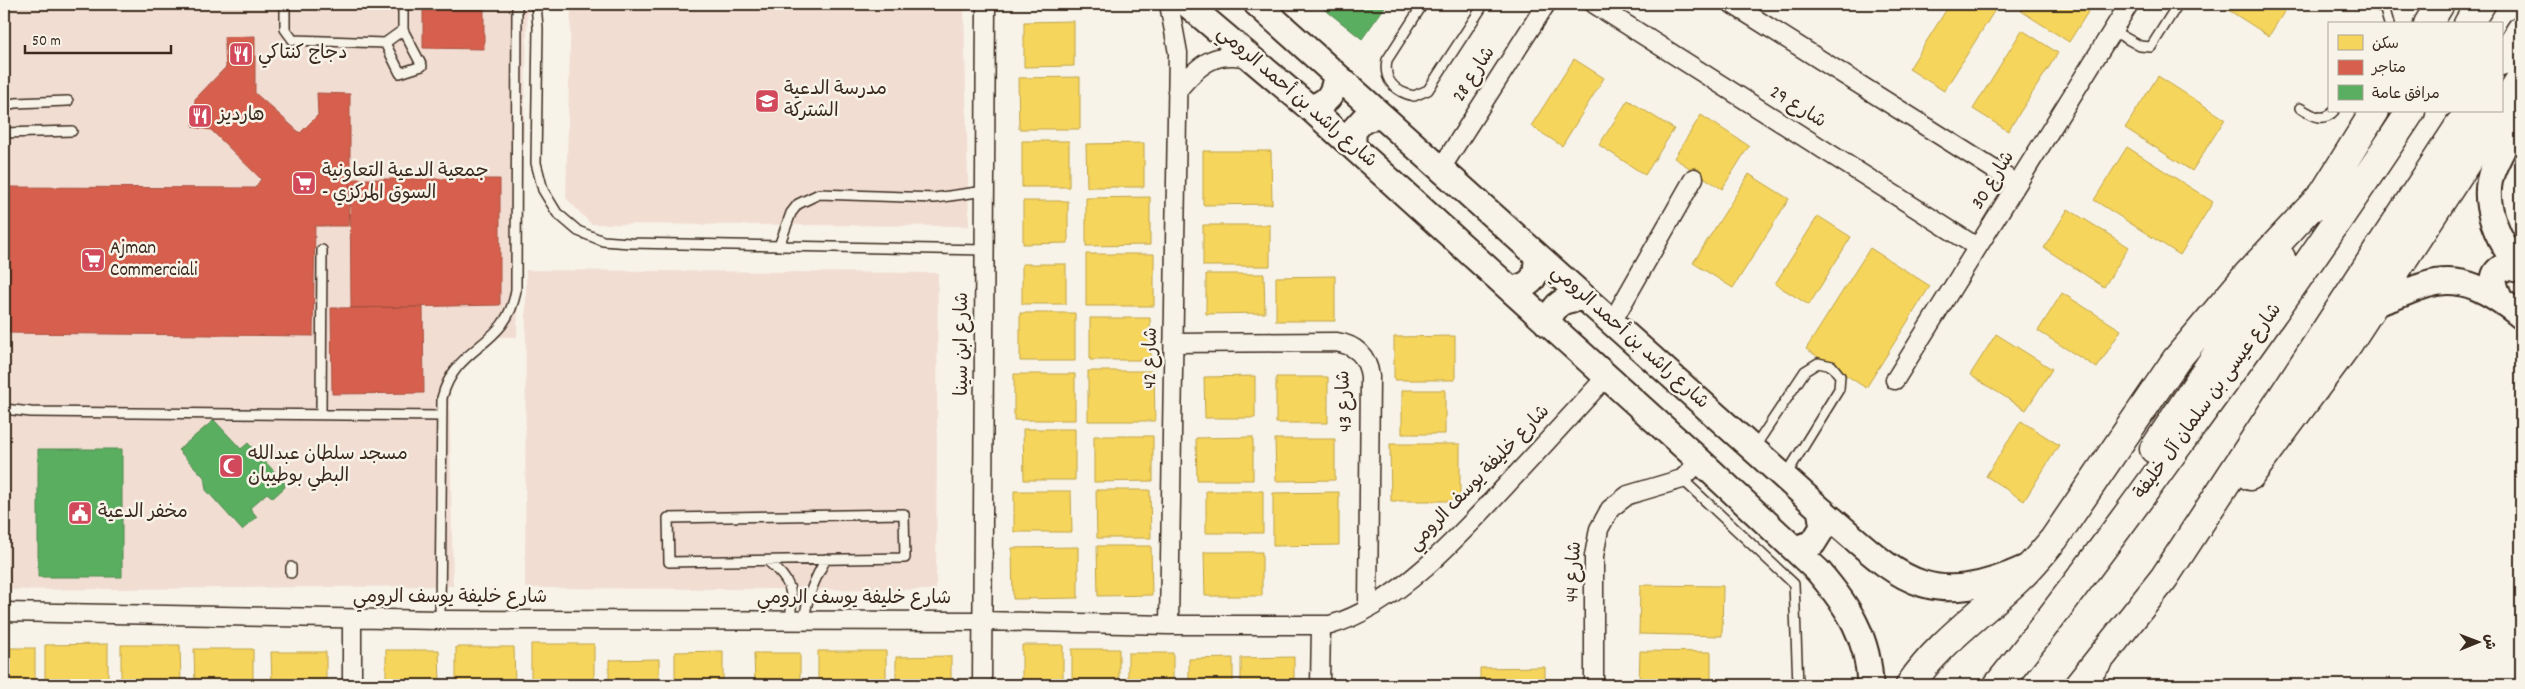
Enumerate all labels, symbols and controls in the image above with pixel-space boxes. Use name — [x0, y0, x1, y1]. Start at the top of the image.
street label: شارع راشد بن أحمد الرومي — [1210, 21, 1382, 175]
scale bar — [25, 22, 171, 54]
legend — [2328, 22, 2502, 112]
text: 50 m — [32, 31, 61, 53]
text: سكن — [2372, 34, 2399, 56]
restaurant icon: دجاج كنتاكي — [228, 41, 254, 67]
place label: دجاج كنتاكي — [258, 41, 347, 68]
street label: شارع 28 — [1447, 42, 1503, 108]
text: متاجر — [2370, 58, 2406, 80]
place label: مدرسة الدعية الشتركة — [784, 77, 887, 126]
street label: شارع 29 — [1763, 80, 1831, 136]
text: مرافق عامة — [2372, 84, 2440, 106]
school or university icon: مدرسة الدعية الشتركة — [754, 88, 780, 114]
restaurant icon: هارديز — [187, 103, 213, 129]
place label: هارديز — [216, 103, 265, 130]
street label: شارع 30 — [1966, 147, 2022, 215]
place label: جمعية الدعية التعاونية - السوق المركزي — [322, 159, 489, 208]
supermarket icon: جمعية الدعية التعاونية - السوق المركزي — [291, 170, 317, 196]
place label: Ajman Commerciali — [110, 236, 198, 285]
supermarket icon: Ajman Commerciali — [80, 247, 106, 273]
street label: شارع راشد بن أحمد الرومي — [1544, 260, 1714, 416]
street label: شارع ابن سينا — [950, 292, 977, 396]
street label: شارع عيسى بن سلمان آل خليفة — [2129, 298, 2289, 506]
street label: شارع 42 — [1138, 327, 1166, 389]
street label: شارع 43 — [1331, 369, 1361, 433]
street label: شارع خليفة يوسف الرومي — [1403, 400, 1557, 558]
place label: مسجد سلطان عبدالله البطي بوطيبان — [248, 442, 408, 491]
mosque icon: مسجد سلطان عبدالله البطي بوطيبان — [218, 453, 244, 479]
public building icon: مخفر الدعية — [67, 500, 93, 526]
place label: مخفر الدعية — [98, 500, 188, 527]
street label: شارع 44 — [1560, 541, 1590, 603]
street label: شارع خليفة يوسف الرومي — [353, 585, 547, 612]
street label: شارع خليفة يوسف الرومي — [757, 586, 951, 613]
north arrow — [2452, 616, 2502, 666]
text: ش — [2479, 634, 2499, 650]

